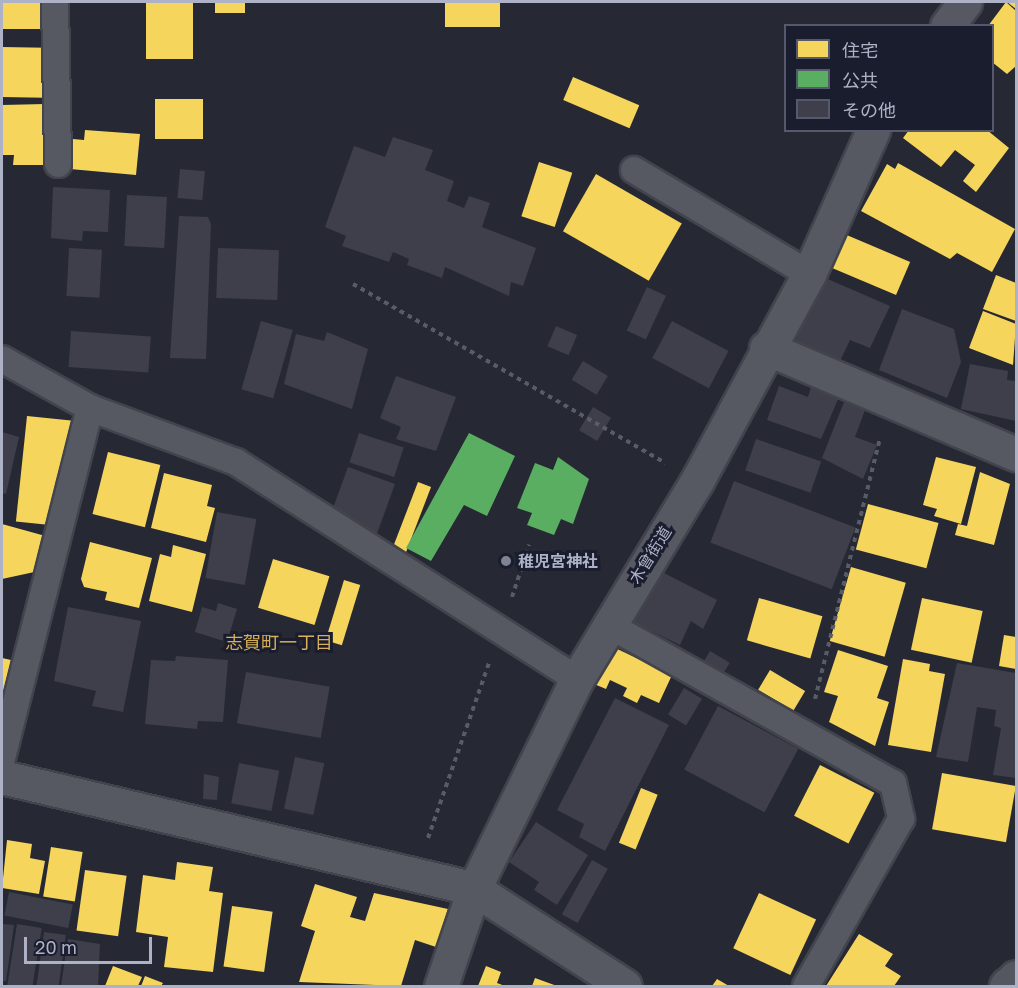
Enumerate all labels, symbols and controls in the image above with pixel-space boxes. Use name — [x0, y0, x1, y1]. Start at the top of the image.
legend — [784, 24, 994, 132]
text: 住宅 — [842, 39, 878, 61]
text: 公共 — [842, 69, 878, 91]
text: その他 — [842, 99, 896, 121]
street label: 木曾街道 — [625, 523, 675, 587]
place label: 稚児宮神社 — [518, 551, 598, 571]
marker: 稚児宮神社 — [499, 554, 513, 568]
district label: 志賀町一丁目 — [225, 631, 333, 653]
scale bar — [27, 925, 154, 963]
text: 20 m — [35, 936, 77, 958]

